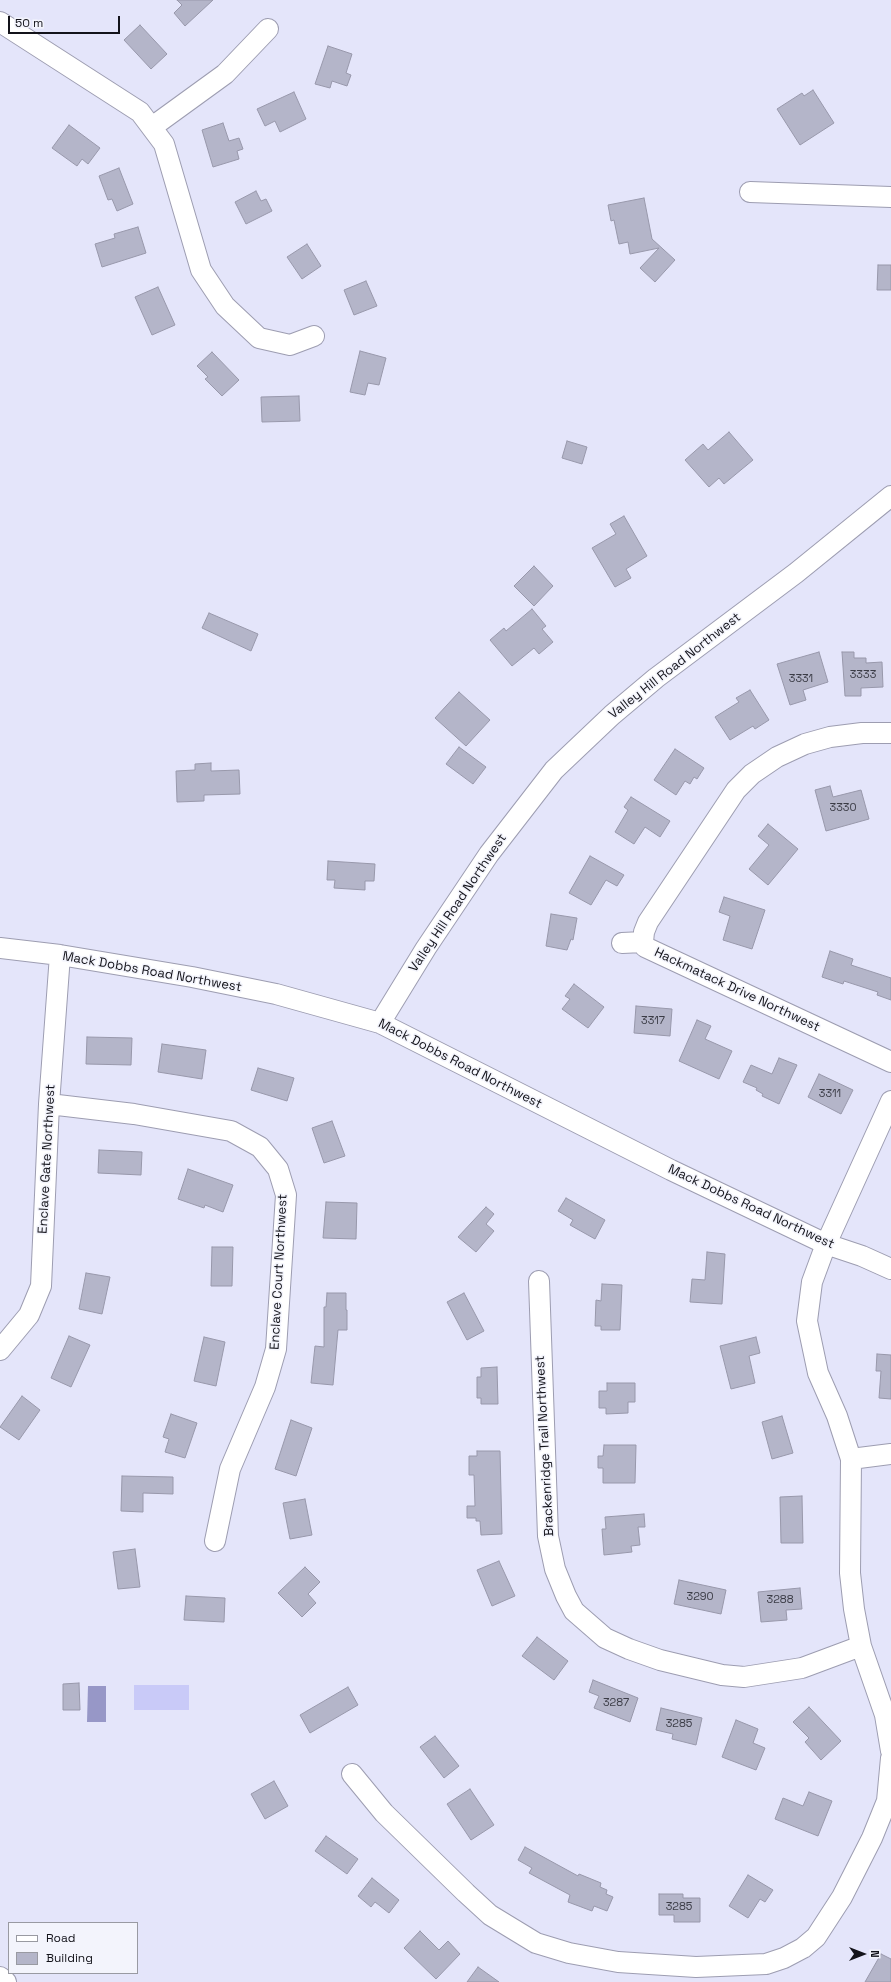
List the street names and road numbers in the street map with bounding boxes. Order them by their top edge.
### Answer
street label: Valley Hill Road Northwest [606,610,744,722]
street label: Valley Hill Road Northwest [406,831,510,975]
street label: Hackmatack Drive Northwest [652,945,822,1035]
street label: Mack Dobbs Road Northwest [61,949,243,995]
street label: Mack Dobbs Road Northwest [376,1016,544,1112]
street label: Enclave Gate Northwest [35,1084,59,1234]
street label: Mack Dobbs Road Northwest [665,1162,837,1252]
street label: Enclave Court Northwest [267,1194,291,1350]
street label: Brackenridge Trail Northwest [532,1355,558,1537]

